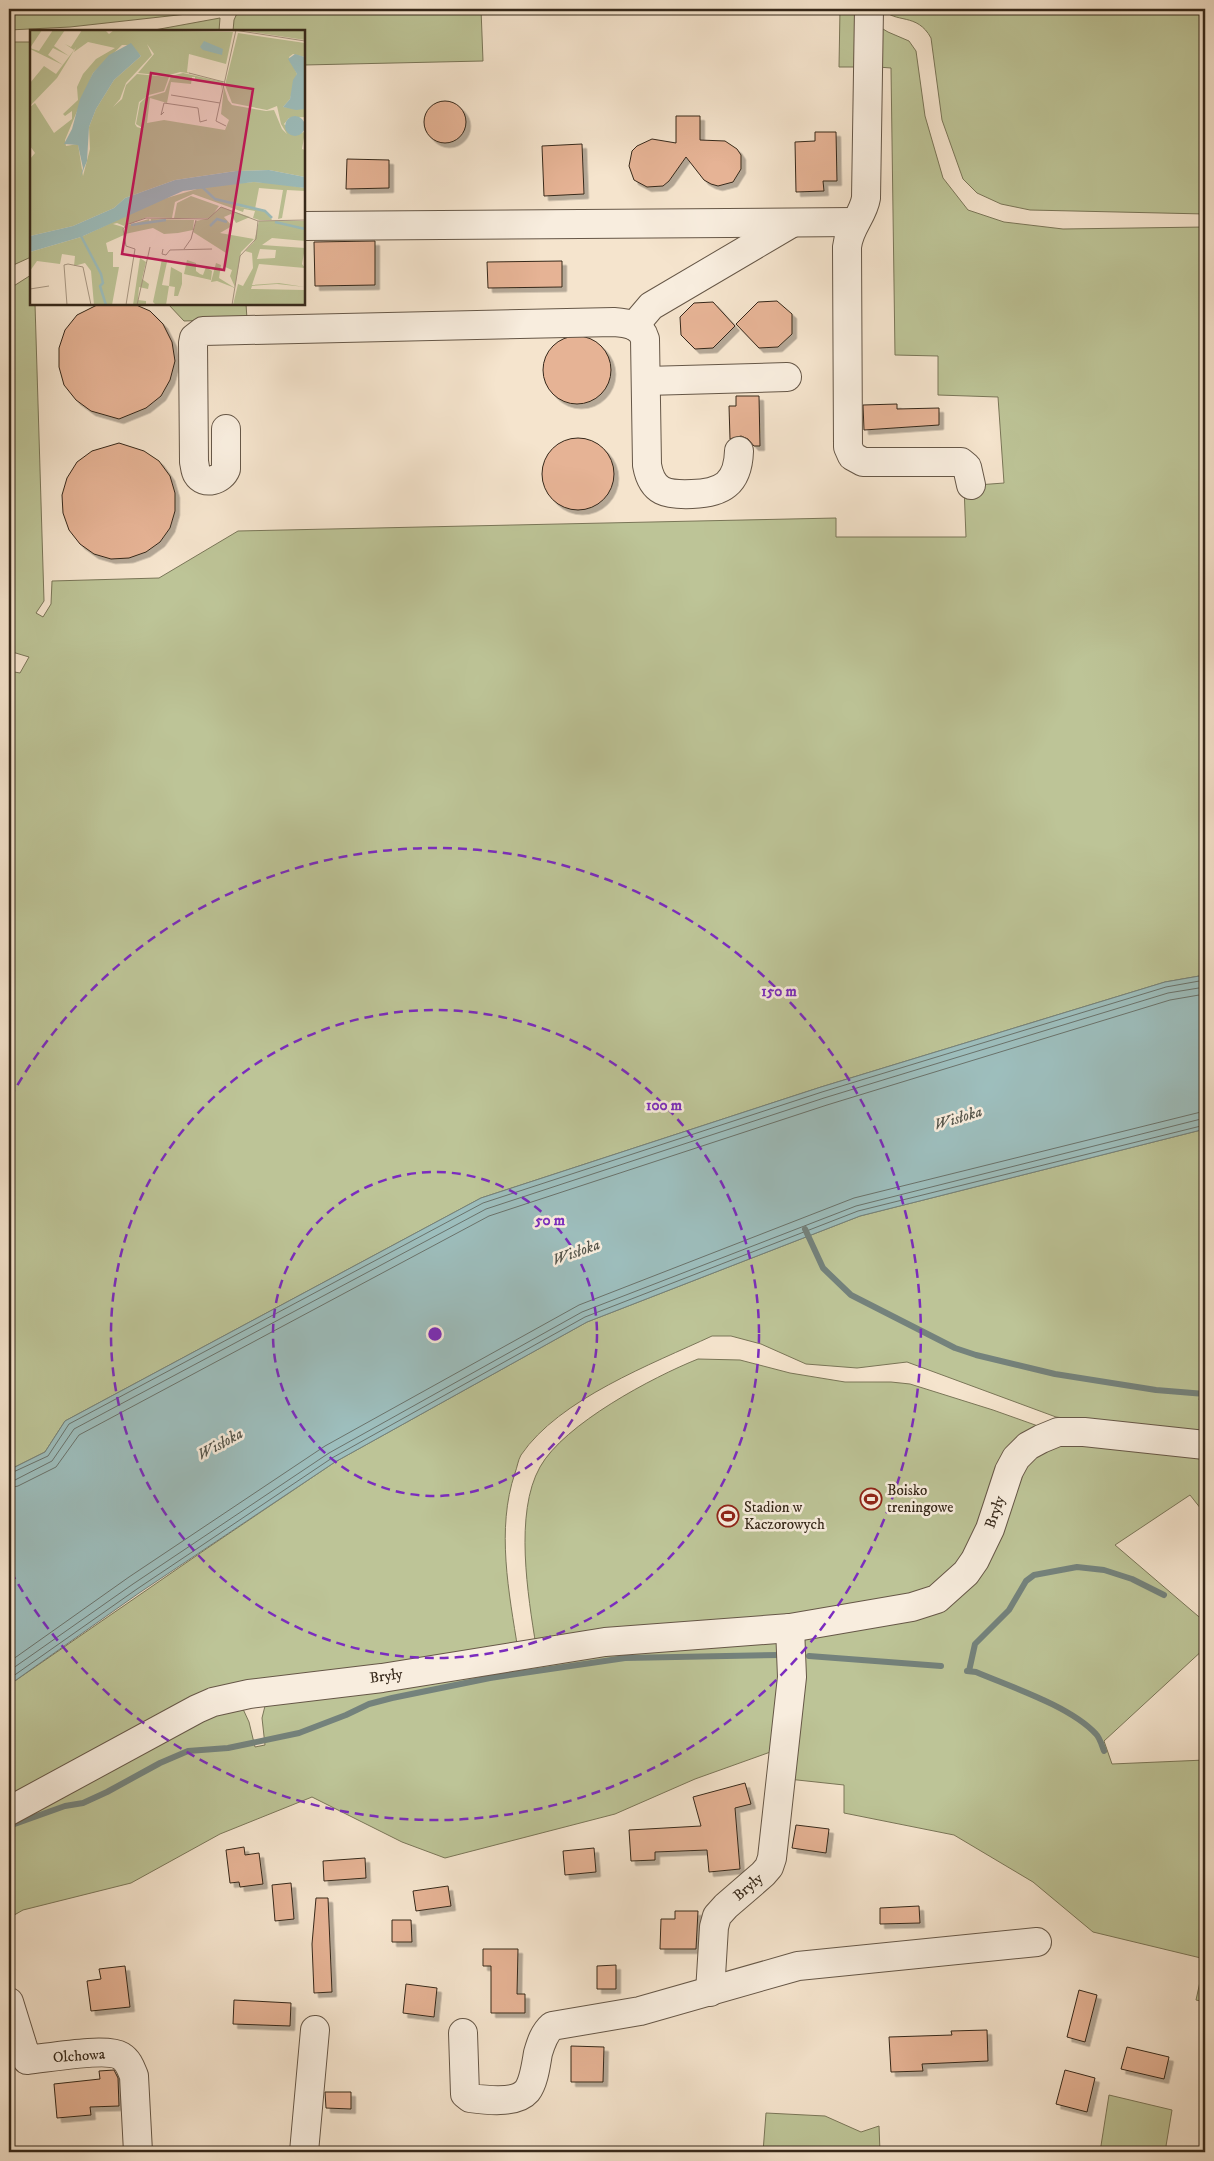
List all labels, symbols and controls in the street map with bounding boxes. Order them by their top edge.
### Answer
inset map [30,30,305,305]
text: 150 m [761,982,797,1001]
text: 100 m [646,1096,683,1115]
water label: Wisłoka [931,1101,985,1135]
text: 50 m [534,1211,566,1230]
water label: Wisłoka [549,1234,603,1270]
centre of rings [426,1325,444,1343]
water label: Wisłoka [194,1423,246,1465]
place label: Boisko treningowe [887,1481,954,1517]
sports icon: Boisko treningowe [859,1487,883,1511]
street label: Bryły [981,1492,1010,1531]
place label: Stadion w Kaczorowych [744,1498,825,1534]
sports icon: Stadion w Kaczorowych [716,1504,740,1528]
street label: Bryły [368,1664,405,1688]
street label: Bryły [729,1868,767,1905]
street label: Olchowa [52,2045,106,2067]

